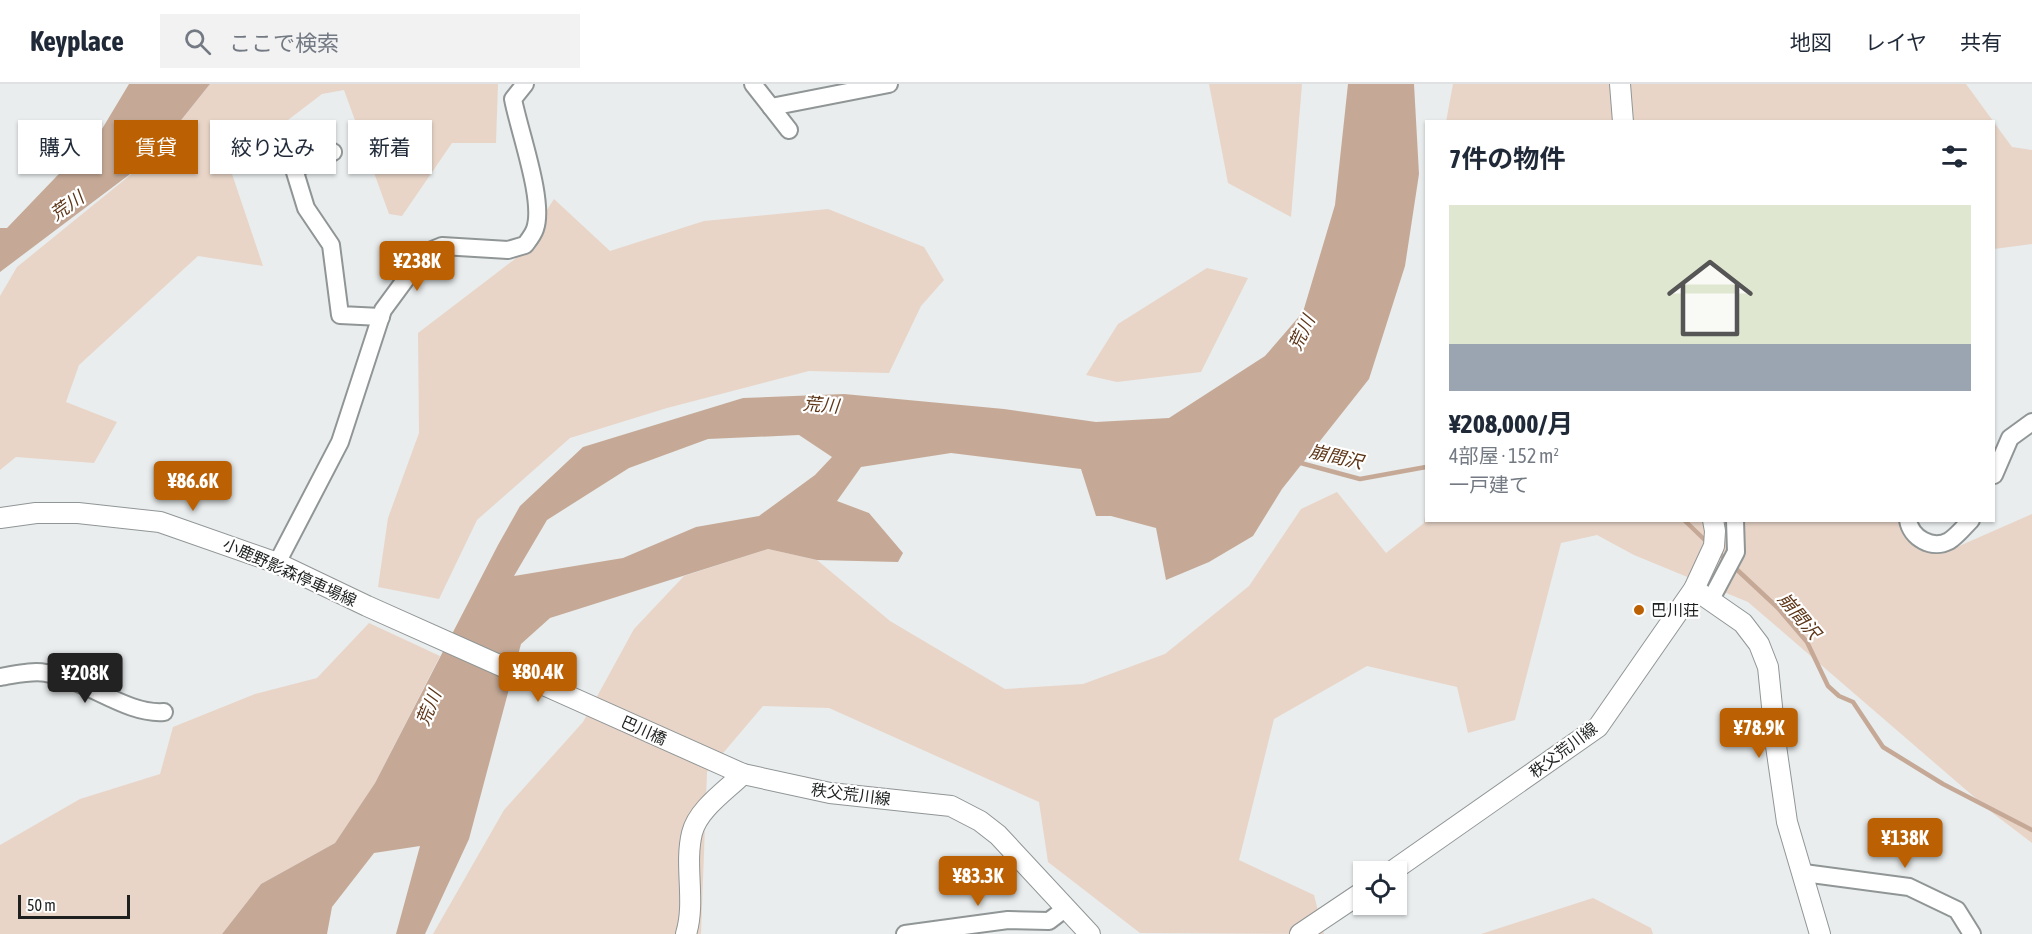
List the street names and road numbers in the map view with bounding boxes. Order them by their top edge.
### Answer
street label: 小鹿野影森停車場線 [221,534,359,610]
street label: 巴川橋 [618,712,670,748]
street label: 秩父荒川線 [1526,719,1600,781]
street label: 秩父荒川線 [810,780,892,808]

